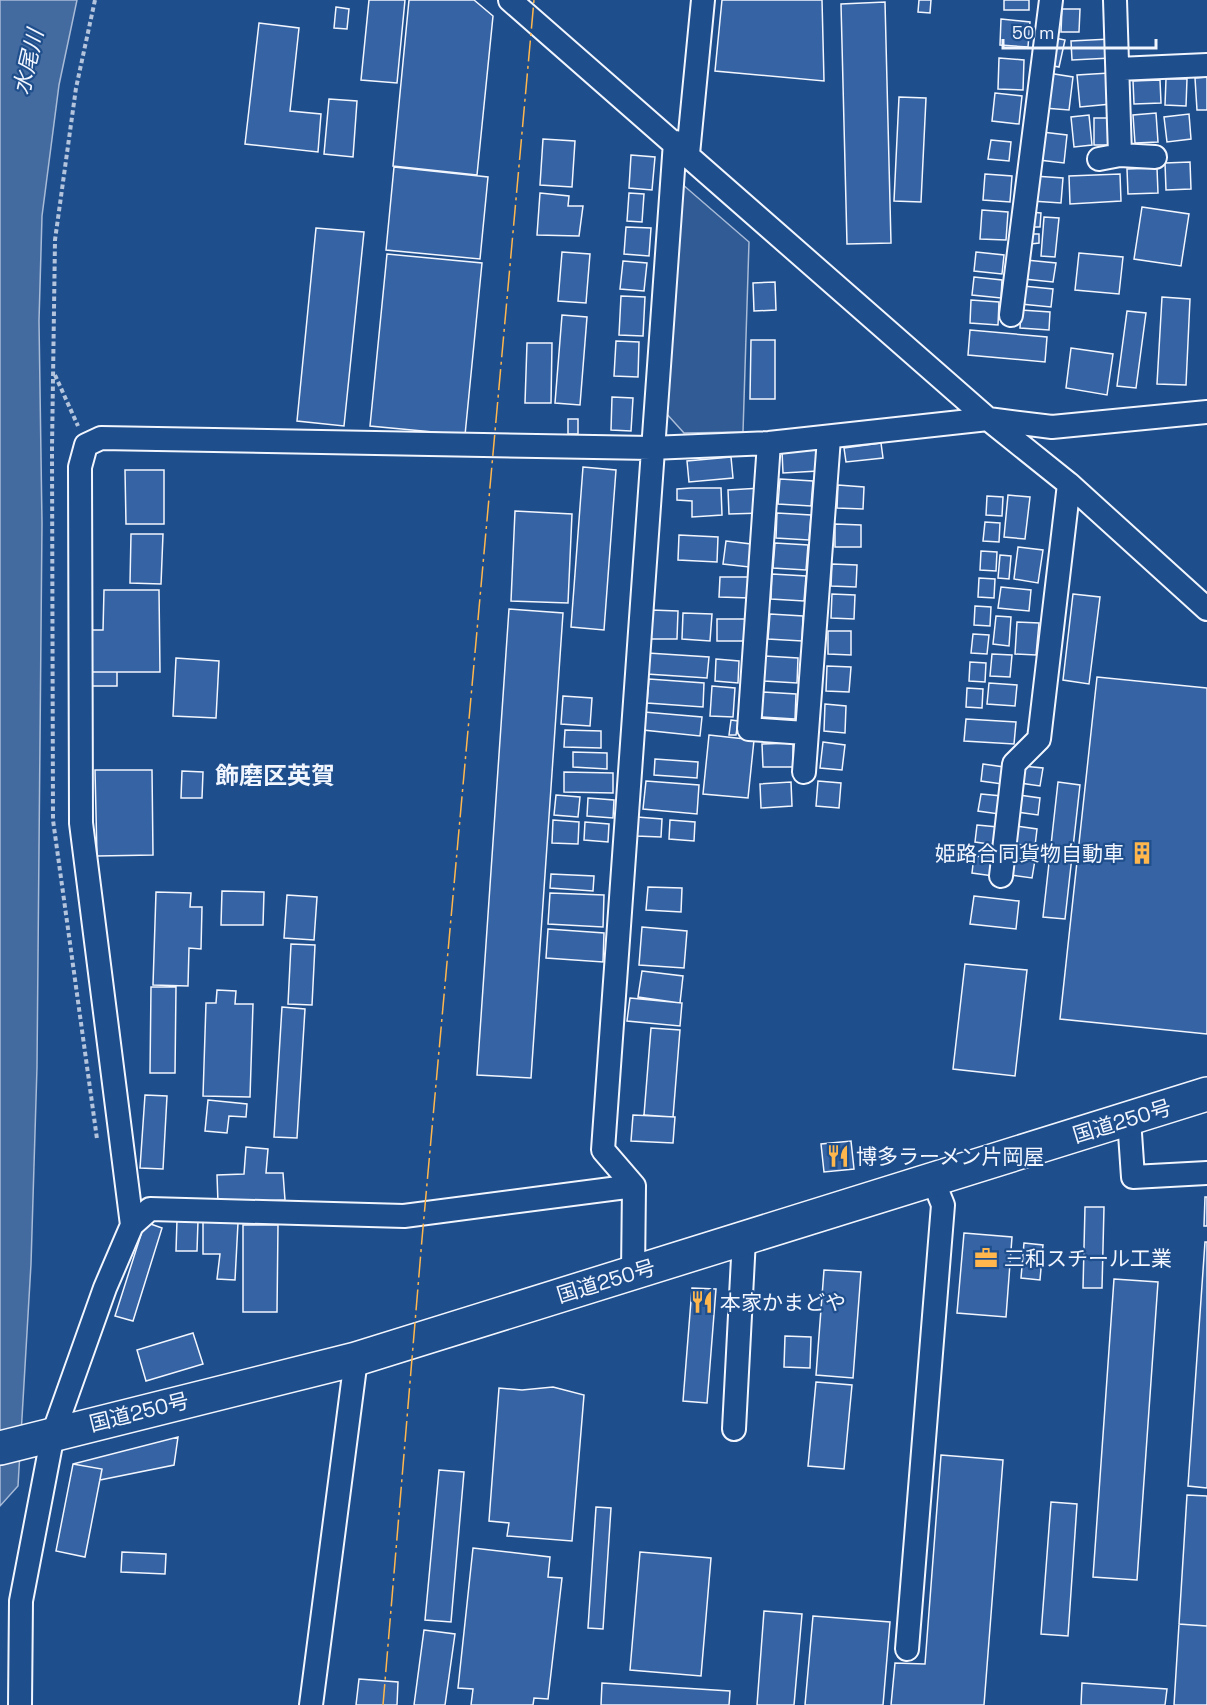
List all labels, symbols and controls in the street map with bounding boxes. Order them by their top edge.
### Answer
scale bar [1003,12,1156,50]
text: 50 m [1012,21,1054,44]
water label: 水尾川 [7,25,50,97]
district label: 飾磨区英賀 [215,760,335,791]
place label: 姫路合同貨物自動車 [935,840,1124,867]
building icon: 姫路合同貨物自動車 [1129,840,1155,866]
street label: 国道250号 [1069,1093,1175,1149]
restaurant icon: 博多ラーメン片岡屋 [825,1143,851,1169]
place label: 博多ラーメン片岡屋 [856,1143,1044,1170]
office icon: 三和スチール工業 [973,1245,999,1271]
place label: 三和スチール工業 [1004,1245,1172,1272]
street label: 国道250号 [553,1253,659,1309]
restaurant icon: 本家かまどや [689,1289,715,1315]
place label: 本家かまどや [720,1289,846,1316]
street label: 国道250号 [86,1387,192,1437]

